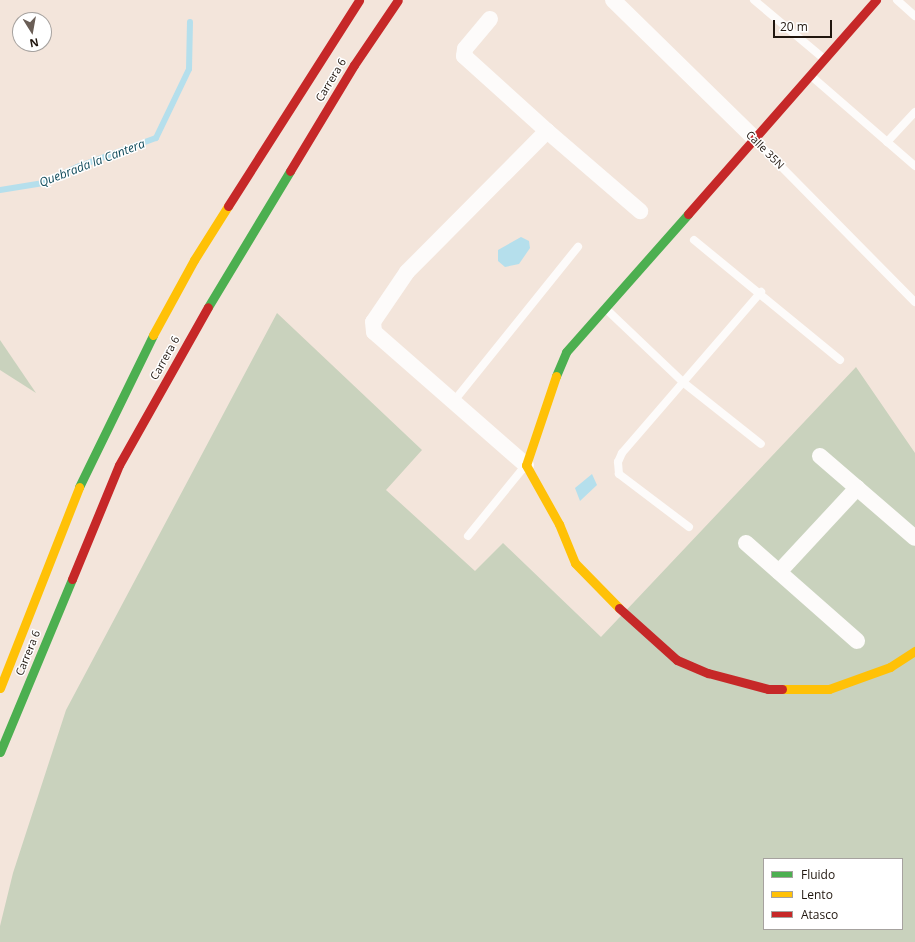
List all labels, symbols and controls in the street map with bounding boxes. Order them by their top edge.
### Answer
north arrow [12,12,52,52]
scale bar [775,12,834,38]
text: 20 m [780,18,808,35]
text: N [28,35,40,52]
street label: Carrera 6 [313,56,349,104]
street label: Calle 35N [743,128,787,172]
water label: Quebrada la Cantera [37,136,147,190]
street label: Carrera 6 [148,334,182,382]
street label: Carrera 6 [13,628,43,678]
legend [763,858,903,930]
text: Fluido [801,866,835,883]
text: Lento [801,886,833,903]
text: Atasco [801,906,838,923]

